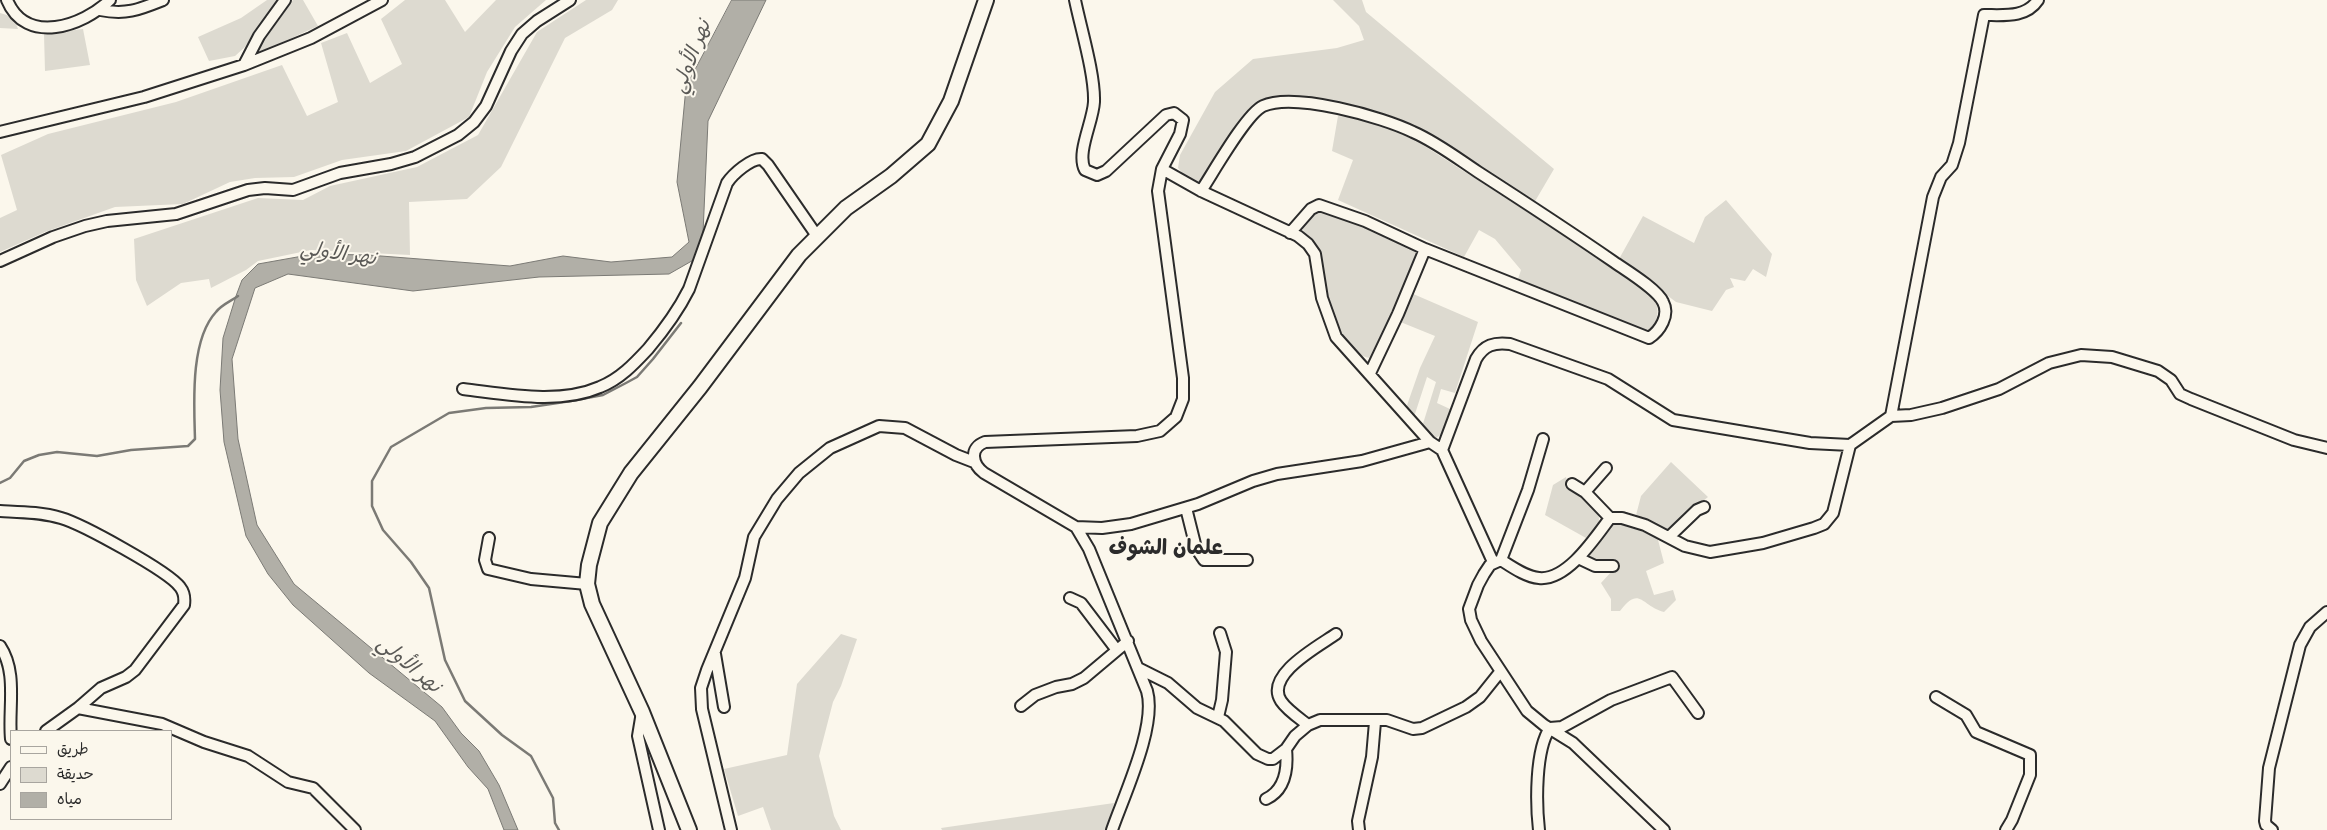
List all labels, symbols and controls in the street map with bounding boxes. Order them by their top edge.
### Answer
water label: نهر الأولي [668,17,718,97]
water label: نهر الأولي [299,238,377,272]
district label: علمان الشوف [1109,537,1223,563]
water label: نهر الأولي [371,632,445,700]
legend [10,730,172,820]
text: طريق [57,740,89,760]
text: حديقة [57,765,94,785]
text: مياه [57,790,82,810]

